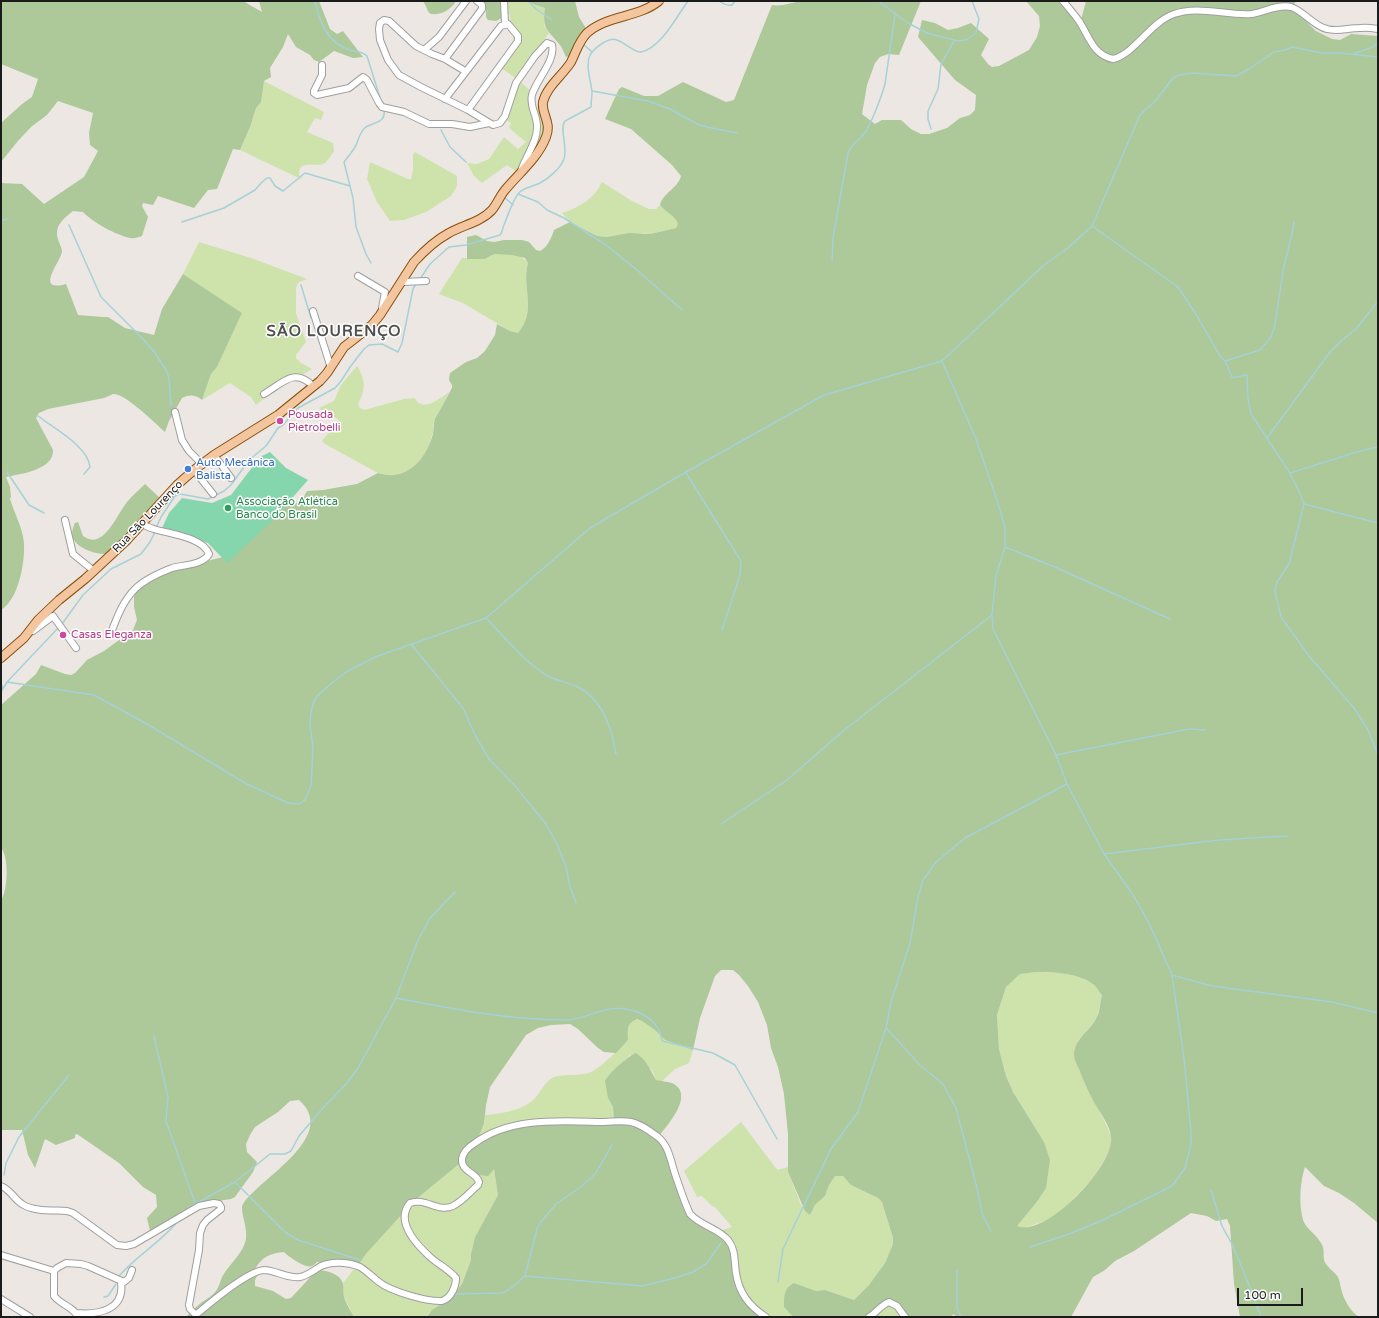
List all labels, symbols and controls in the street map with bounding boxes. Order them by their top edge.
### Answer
district label: SÃO LOURENÇO [266,323,402,341]
place label: Pousada Pietrobelli [288,408,341,434]
marker: Pousada Pietrobelli [275,416,285,426]
place label: Auto Mecânica Balista [196,456,275,482]
marker: Auto Mecânica Balista [183,464,193,474]
street label: Rua São Lourenço [110,478,186,556]
place label: Associação Atlética Banco do Brasil [236,495,338,521]
marker: Associação Atlética Banco do Brasil [223,503,233,513]
place label: Casas Eleganza [71,628,152,642]
marker: Casas Eleganza [58,630,68,640]
scale bar [1239,1280,1305,1306]
text: 100 m [1244,1288,1281,1302]

